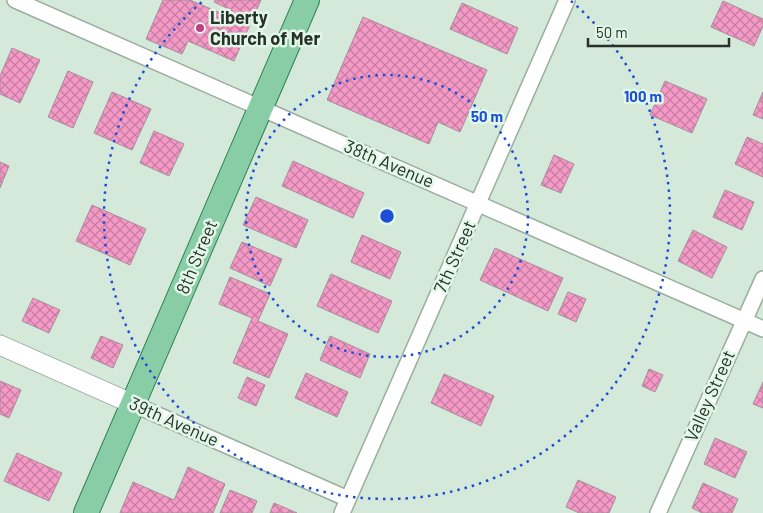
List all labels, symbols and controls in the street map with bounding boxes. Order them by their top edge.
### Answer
place label: Liberty Church of Mer [210,6,320,49]
scale bar [588,15,729,47]
marker: Liberty Church of Mer [194,22,206,34]
text: 50 m [596,23,628,41]
text: 100 m [624,87,662,105]
text: 50 m [471,107,503,125]
street label: 38th Avenue [341,134,438,192]
centre of rings [378,207,396,225]
street label: 8th Street [171,216,222,297]
street label: 7th Street [428,217,480,296]
street label: Valley Street [679,347,739,445]
street label: 39th Avenue [126,392,223,451]

